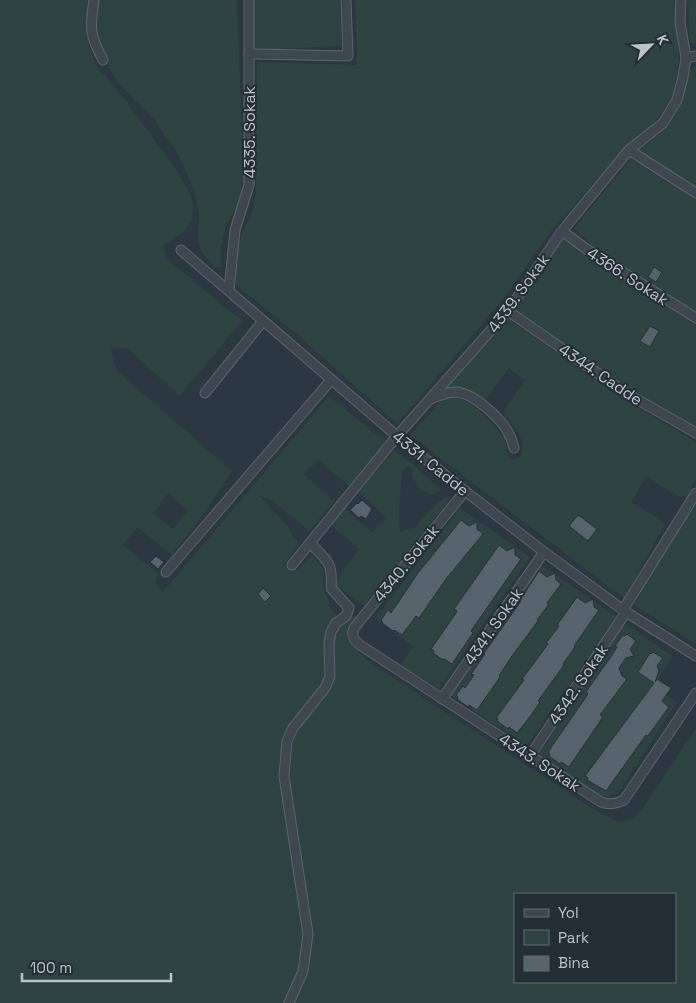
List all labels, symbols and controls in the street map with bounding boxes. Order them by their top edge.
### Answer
north arrow [626,20,676,70]
text: K [653,32,673,47]
street label: 4335. Sokak [239,85,260,178]
street label: 4366. Sokak [583,242,673,311]
street label: 4339. Sokak [483,249,554,337]
street label: 4344. Cadde [555,339,647,410]
street label: 4331. Cadde [388,426,473,501]
street label: 4340. Sokak [369,520,444,606]
street label: 4341. Sokak [459,583,528,669]
street label: 4342. Sokak [544,640,613,729]
street label: 4343. Sokak [495,728,585,797]
legend [514,893,676,983]
text: Yol [558,903,579,922]
text: Park [558,928,589,947]
scale bar [22,950,171,982]
text: Bina [558,953,590,972]
text: 100 m [30,958,72,977]

